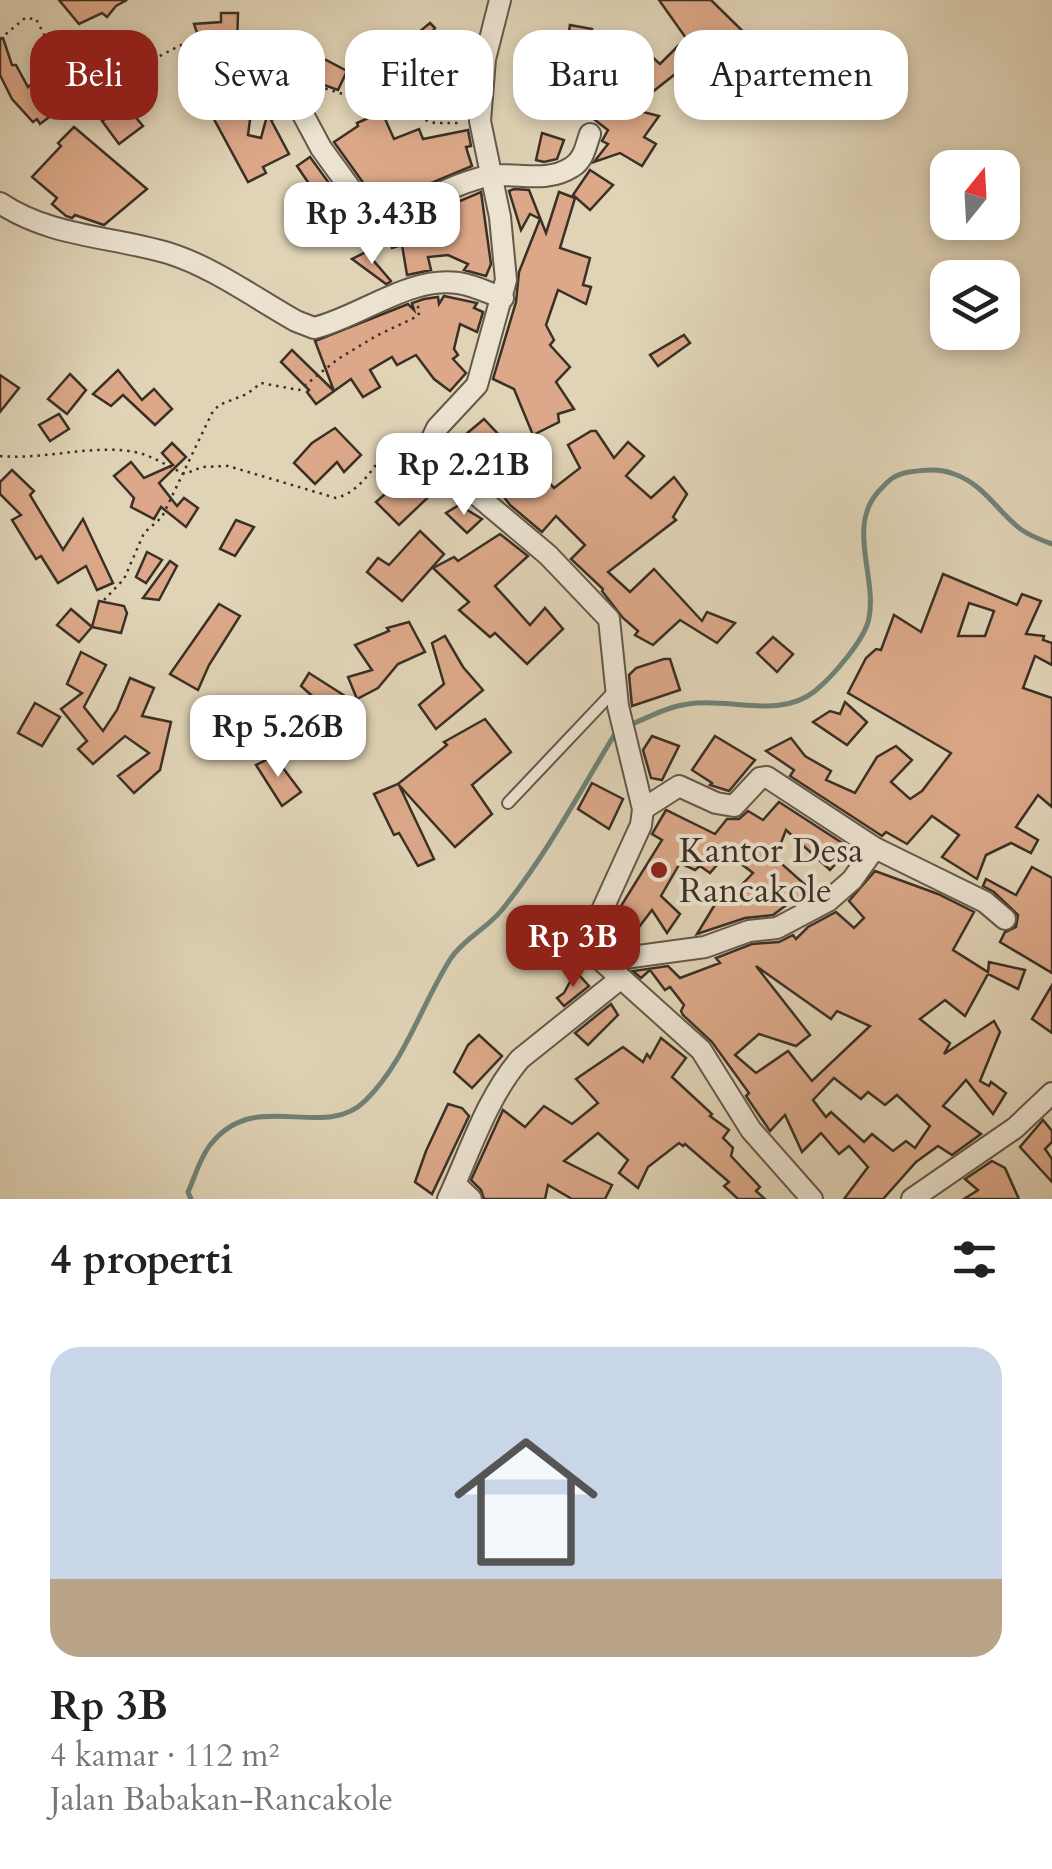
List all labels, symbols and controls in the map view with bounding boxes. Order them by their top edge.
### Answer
chip: Beli [30,30,158,120]
chip: Sewa [178,30,325,120]
chip: Filter [345,30,493,120]
chip: Baru [513,30,654,120]
chip: Apartemen [674,30,908,120]
north arrow [930,150,1020,240]
map controls [930,150,1020,350]
pin: Rp 3.43B [269,182,475,267]
text: Rp 3.43B [306,192,438,236]
button: layers [930,260,1020,350]
pin: Rp 2.21B [361,433,567,518]
text: Rp 2.21B [398,443,530,487]
pin: Rp 5.26B [175,695,381,780]
text: Rp 5.26B [212,705,344,749]
place label: Kantor Desa Rancakole [679,827,863,915]
marker: Kantor Desa Rancakole [648,859,670,881]
pin: Rp 3B [503,905,643,990]
text: Rp 3B [528,915,618,959]
text: 4 properti [50,1231,233,1288]
icon: filters [947,1232,1002,1287]
icon: home [436,1412,616,1592]
text: Rp 3B [50,1677,168,1734]
text: 4 kamar · 112 m² [50,1734,279,1778]
text: Jalan Babakan-Rancakole [50,1778,393,1822]

